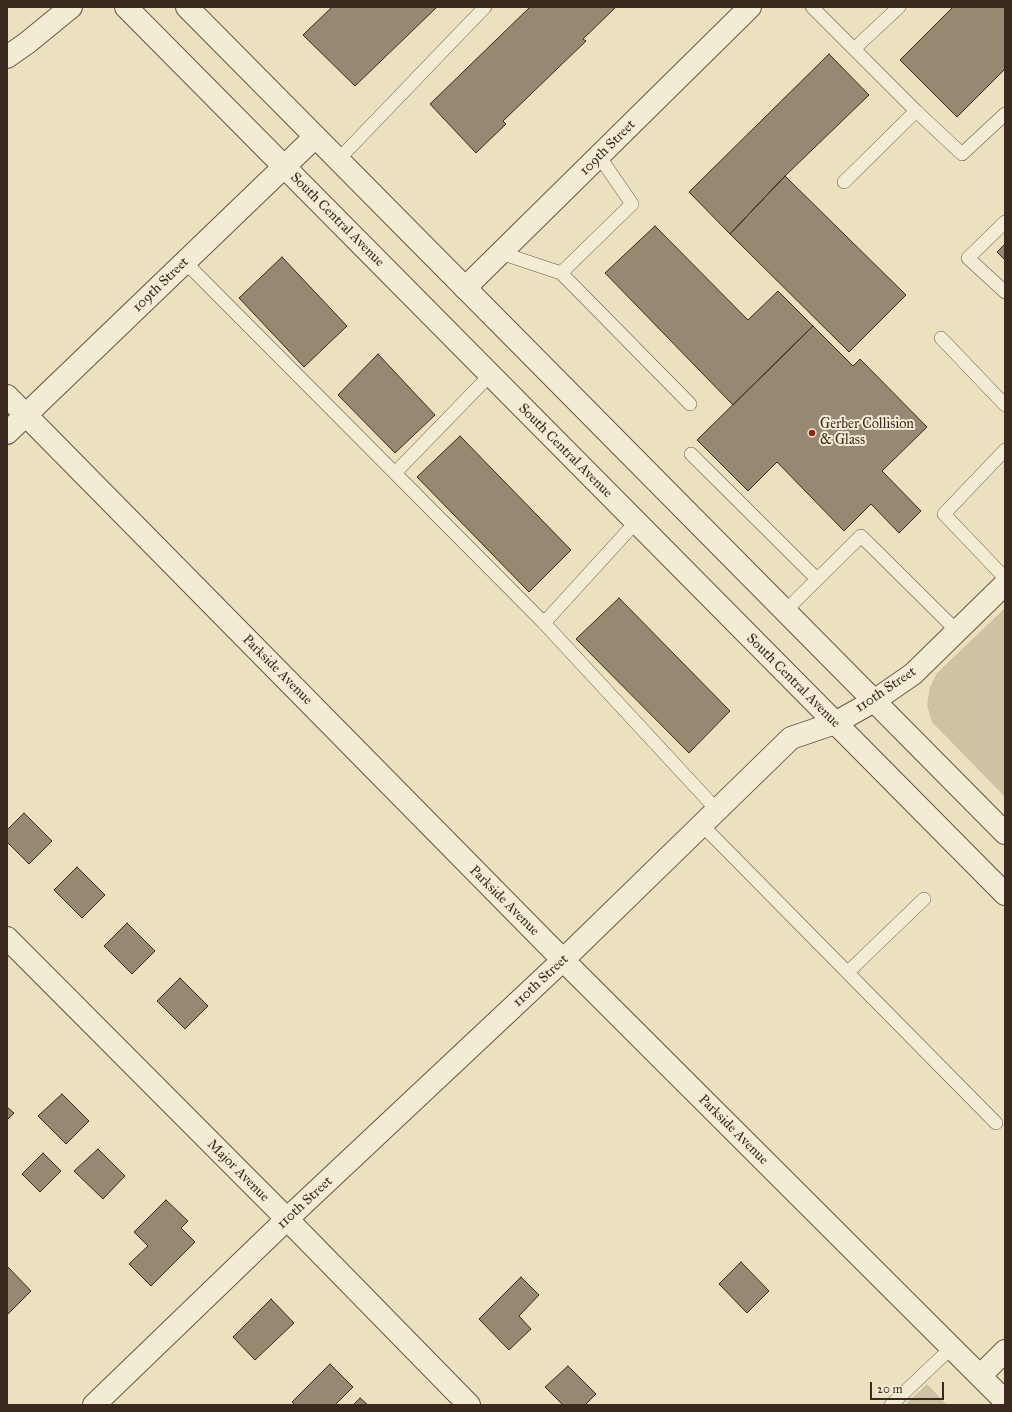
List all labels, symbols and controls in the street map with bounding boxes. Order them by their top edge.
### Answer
street label: 109th Street [577,117,639,179]
street label: South Central Avenue [286,169,388,271]
street label: 109th Street [129,254,193,316]
street label: South Central Avenue [514,400,616,502]
place label: Gerber Collision & Glass [820,417,914,450]
marker: Gerber Collision & Glass [807,428,817,438]
street label: South Central Avenue [742,630,844,732]
street label: Parkside Avenue [238,631,316,709]
street label: 110th Street [852,664,920,716]
street label: Parkside Avenue [465,862,543,940]
street label: 110th Street [510,951,572,1011]
street label: Parkside Avenue [694,1091,772,1169]
street label: Major Avenue [203,1136,273,1206]
street label: 110th Street [274,1173,336,1233]
scale bar [872,1374,946,1400]
text: 20 m [877,1382,903,1396]

